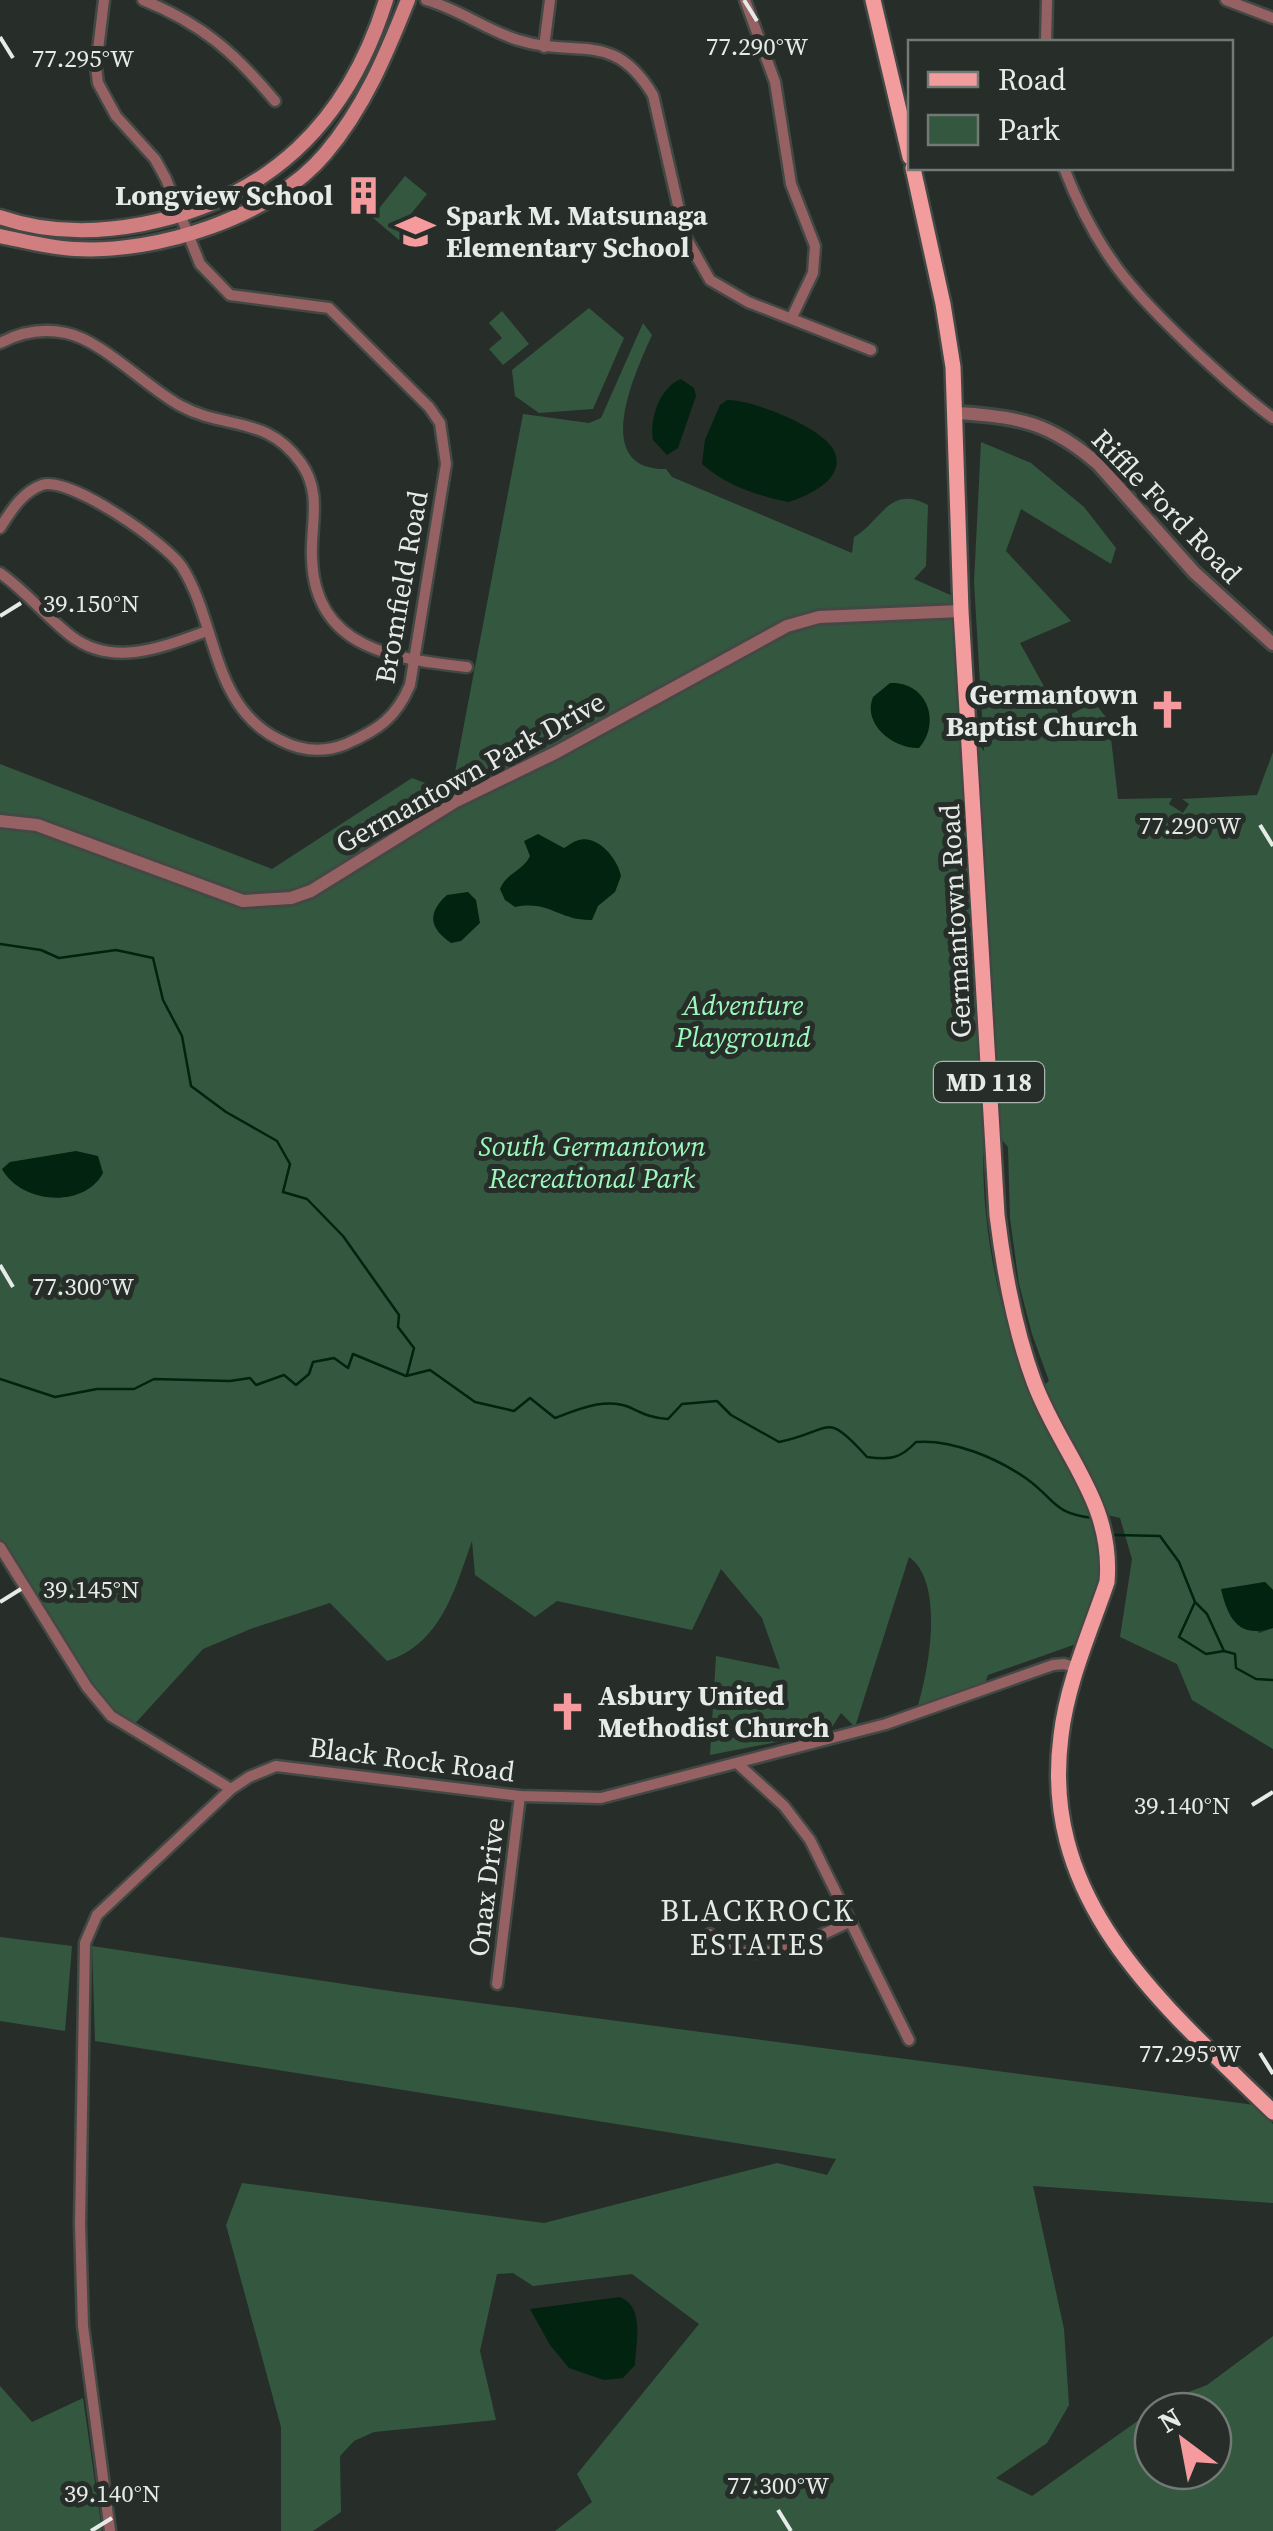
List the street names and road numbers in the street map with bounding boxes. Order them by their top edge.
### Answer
street label: Riffle Ford Road [1084,421,1251,592]
street label: Bromfield Road [365,488,437,686]
street label: Germantown Park Drive [329,682,611,862]
street label: Germantown Road [930,803,980,1039]
road number: MD 118 [934,1062,1044,1102]
street label: Black Rock Road [307,1728,517,1790]
street label: Onax Drive [459,1815,513,1959]

